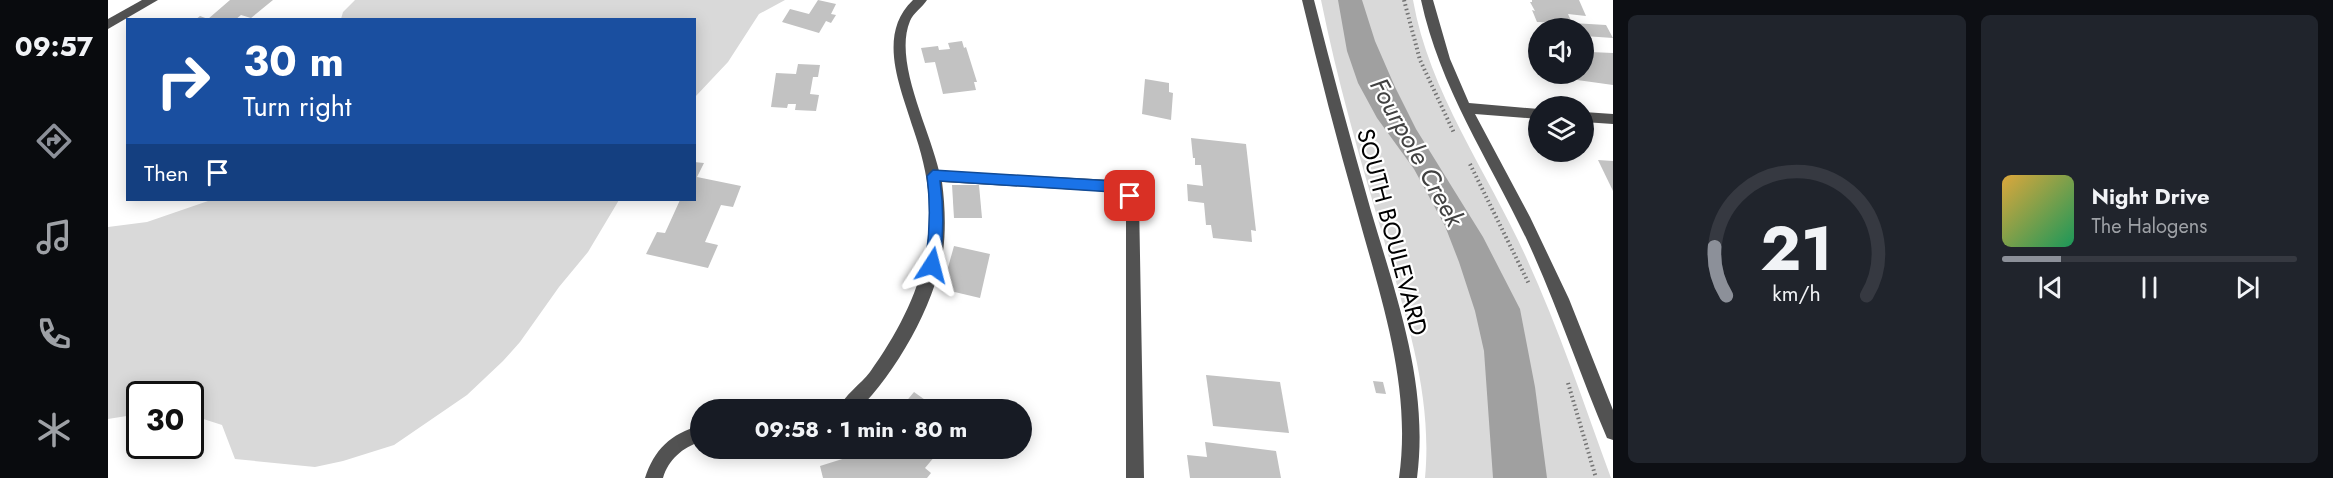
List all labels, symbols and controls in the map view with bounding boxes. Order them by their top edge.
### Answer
map controls [1528,18,1594,162]
button: sound [1528,18,1594,84]
text: 09:57 [15,27,93,66]
text: 30 m [243,31,344,92]
icon: right [144,42,222,120]
water label: Fourpole Creek [1360,71,1475,235]
text: Turn right [243,87,351,126]
button: layers [1528,96,1594,162]
icon: directions [33,120,75,162]
street label: SOUTH BOULEVARD [1348,124,1437,339]
icon: arrive [201,156,234,189]
text: Then [144,157,189,189]
pin [1104,170,1155,221]
icon: arrive [1113,179,1146,212]
text: Night Drive [2092,180,2210,212]
text: 21 [1760,203,1833,293]
text: The Halogens [2092,212,2207,241]
icon: music [33,216,75,258]
position arrow [900,233,964,297]
icon: previous [2034,271,2067,304]
icon: pause [2133,271,2166,304]
icon: next [2231,271,2264,304]
text: km/h [1773,278,1821,309]
icon: phone [33,313,75,355]
speed limit sign: 30 [126,381,204,459]
icon: climate [33,409,75,451]
text: 09:58 · 1 min · 80 m [755,413,967,445]

